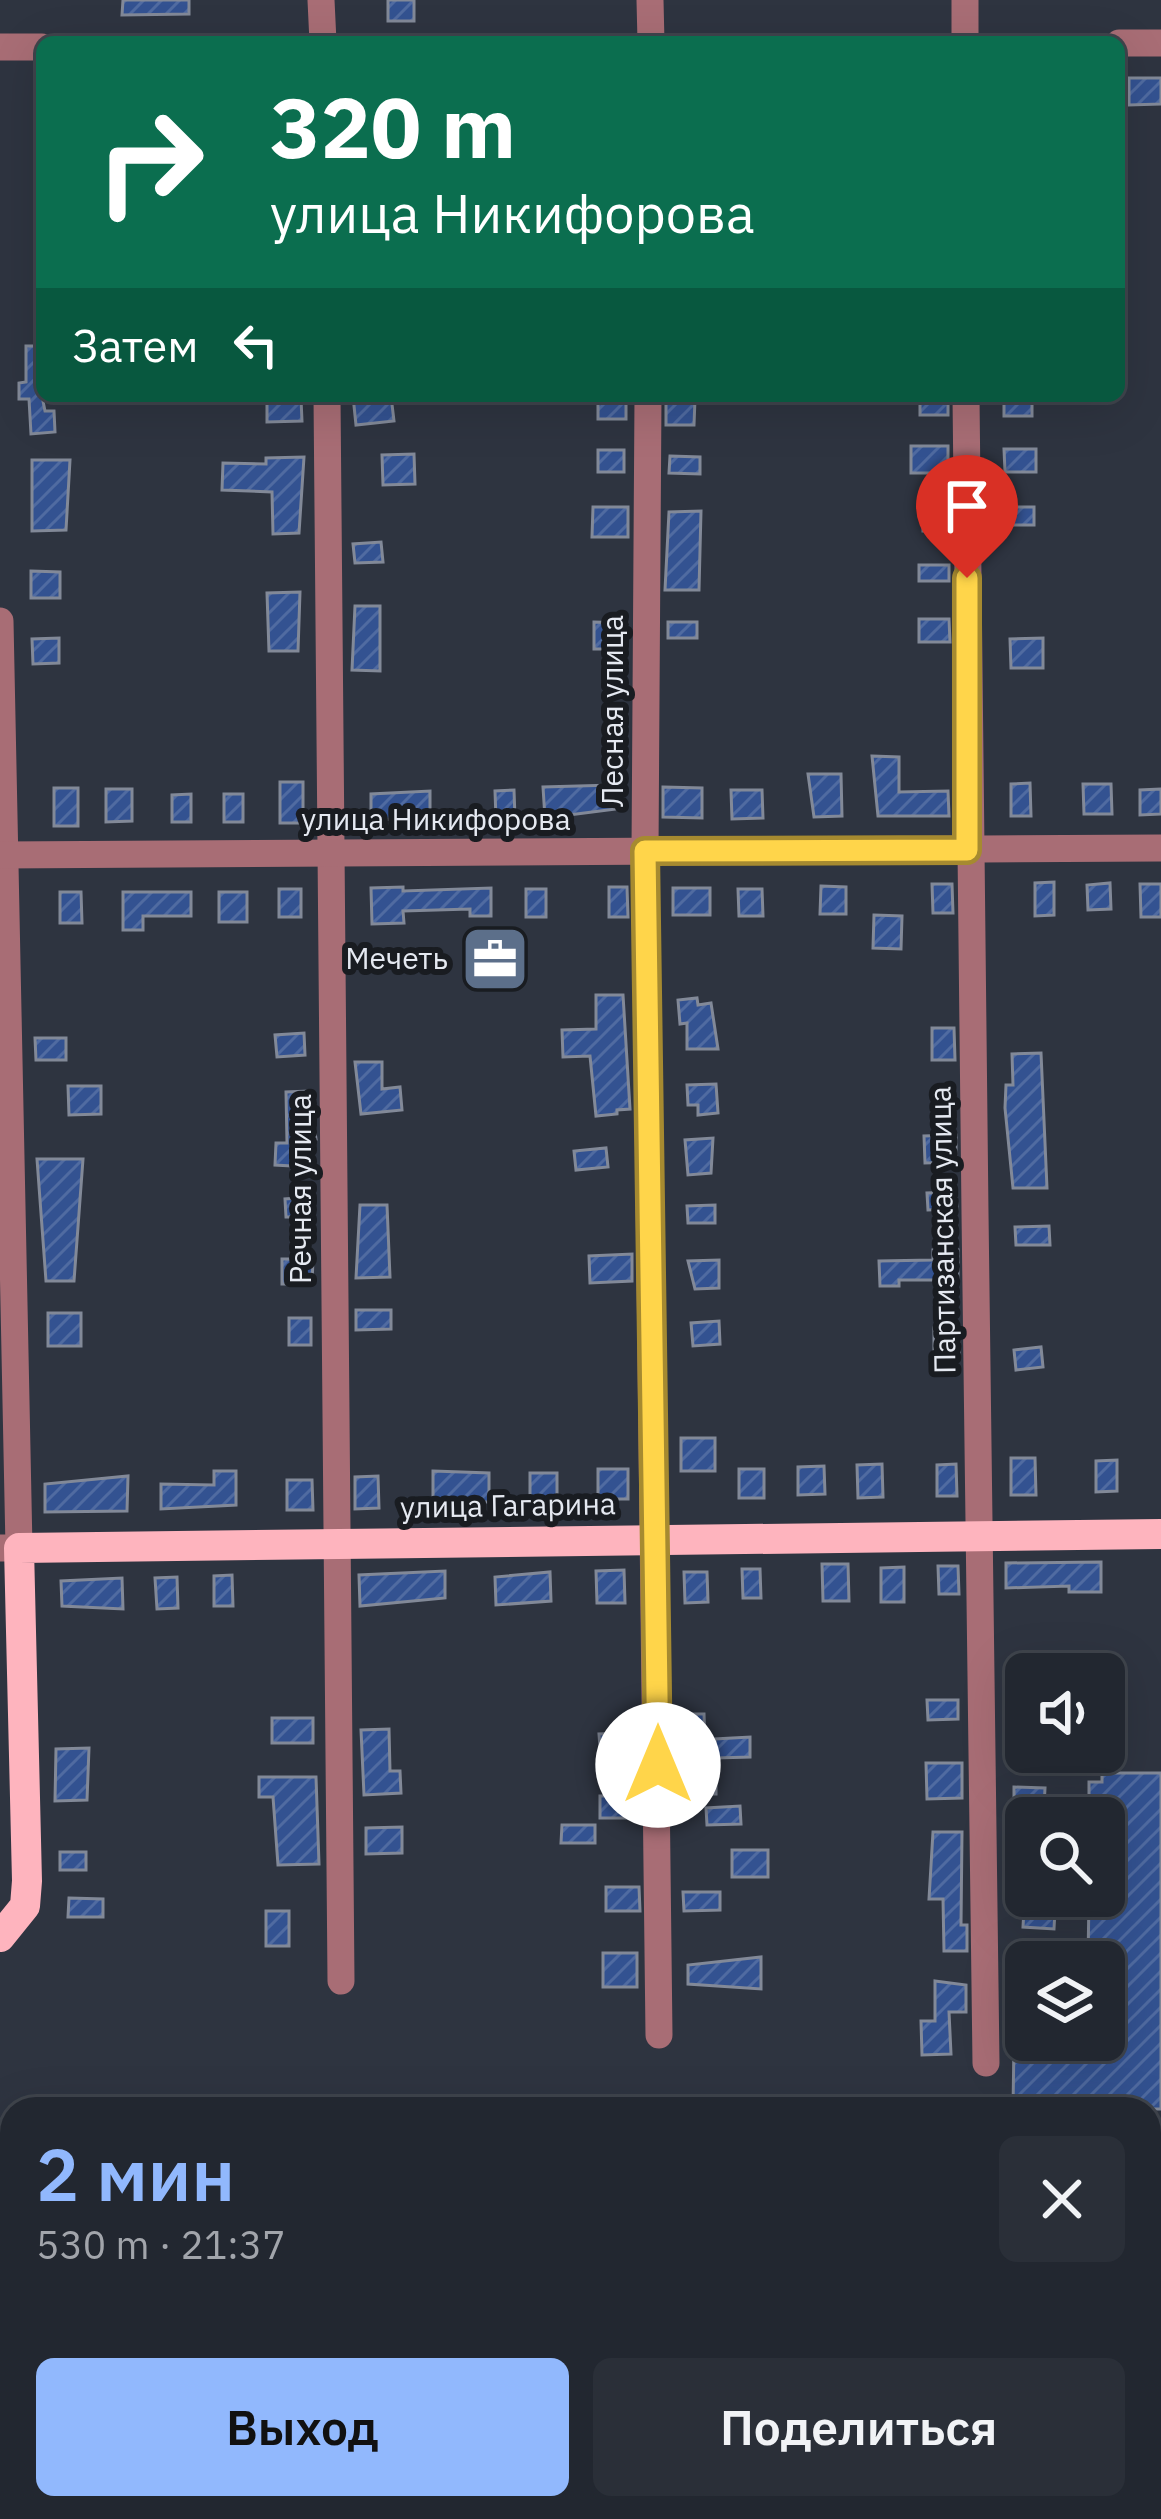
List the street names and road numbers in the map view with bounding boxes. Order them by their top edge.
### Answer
street label: Лесная улица [592,615,631,807]
street label: улица Никифорова [301,799,571,838]
street label: Партизанская улица [919,1086,964,1374]
street label: Речная улица [280,1094,319,1284]
street label: улица Гагарина [400,1483,616,1526]

